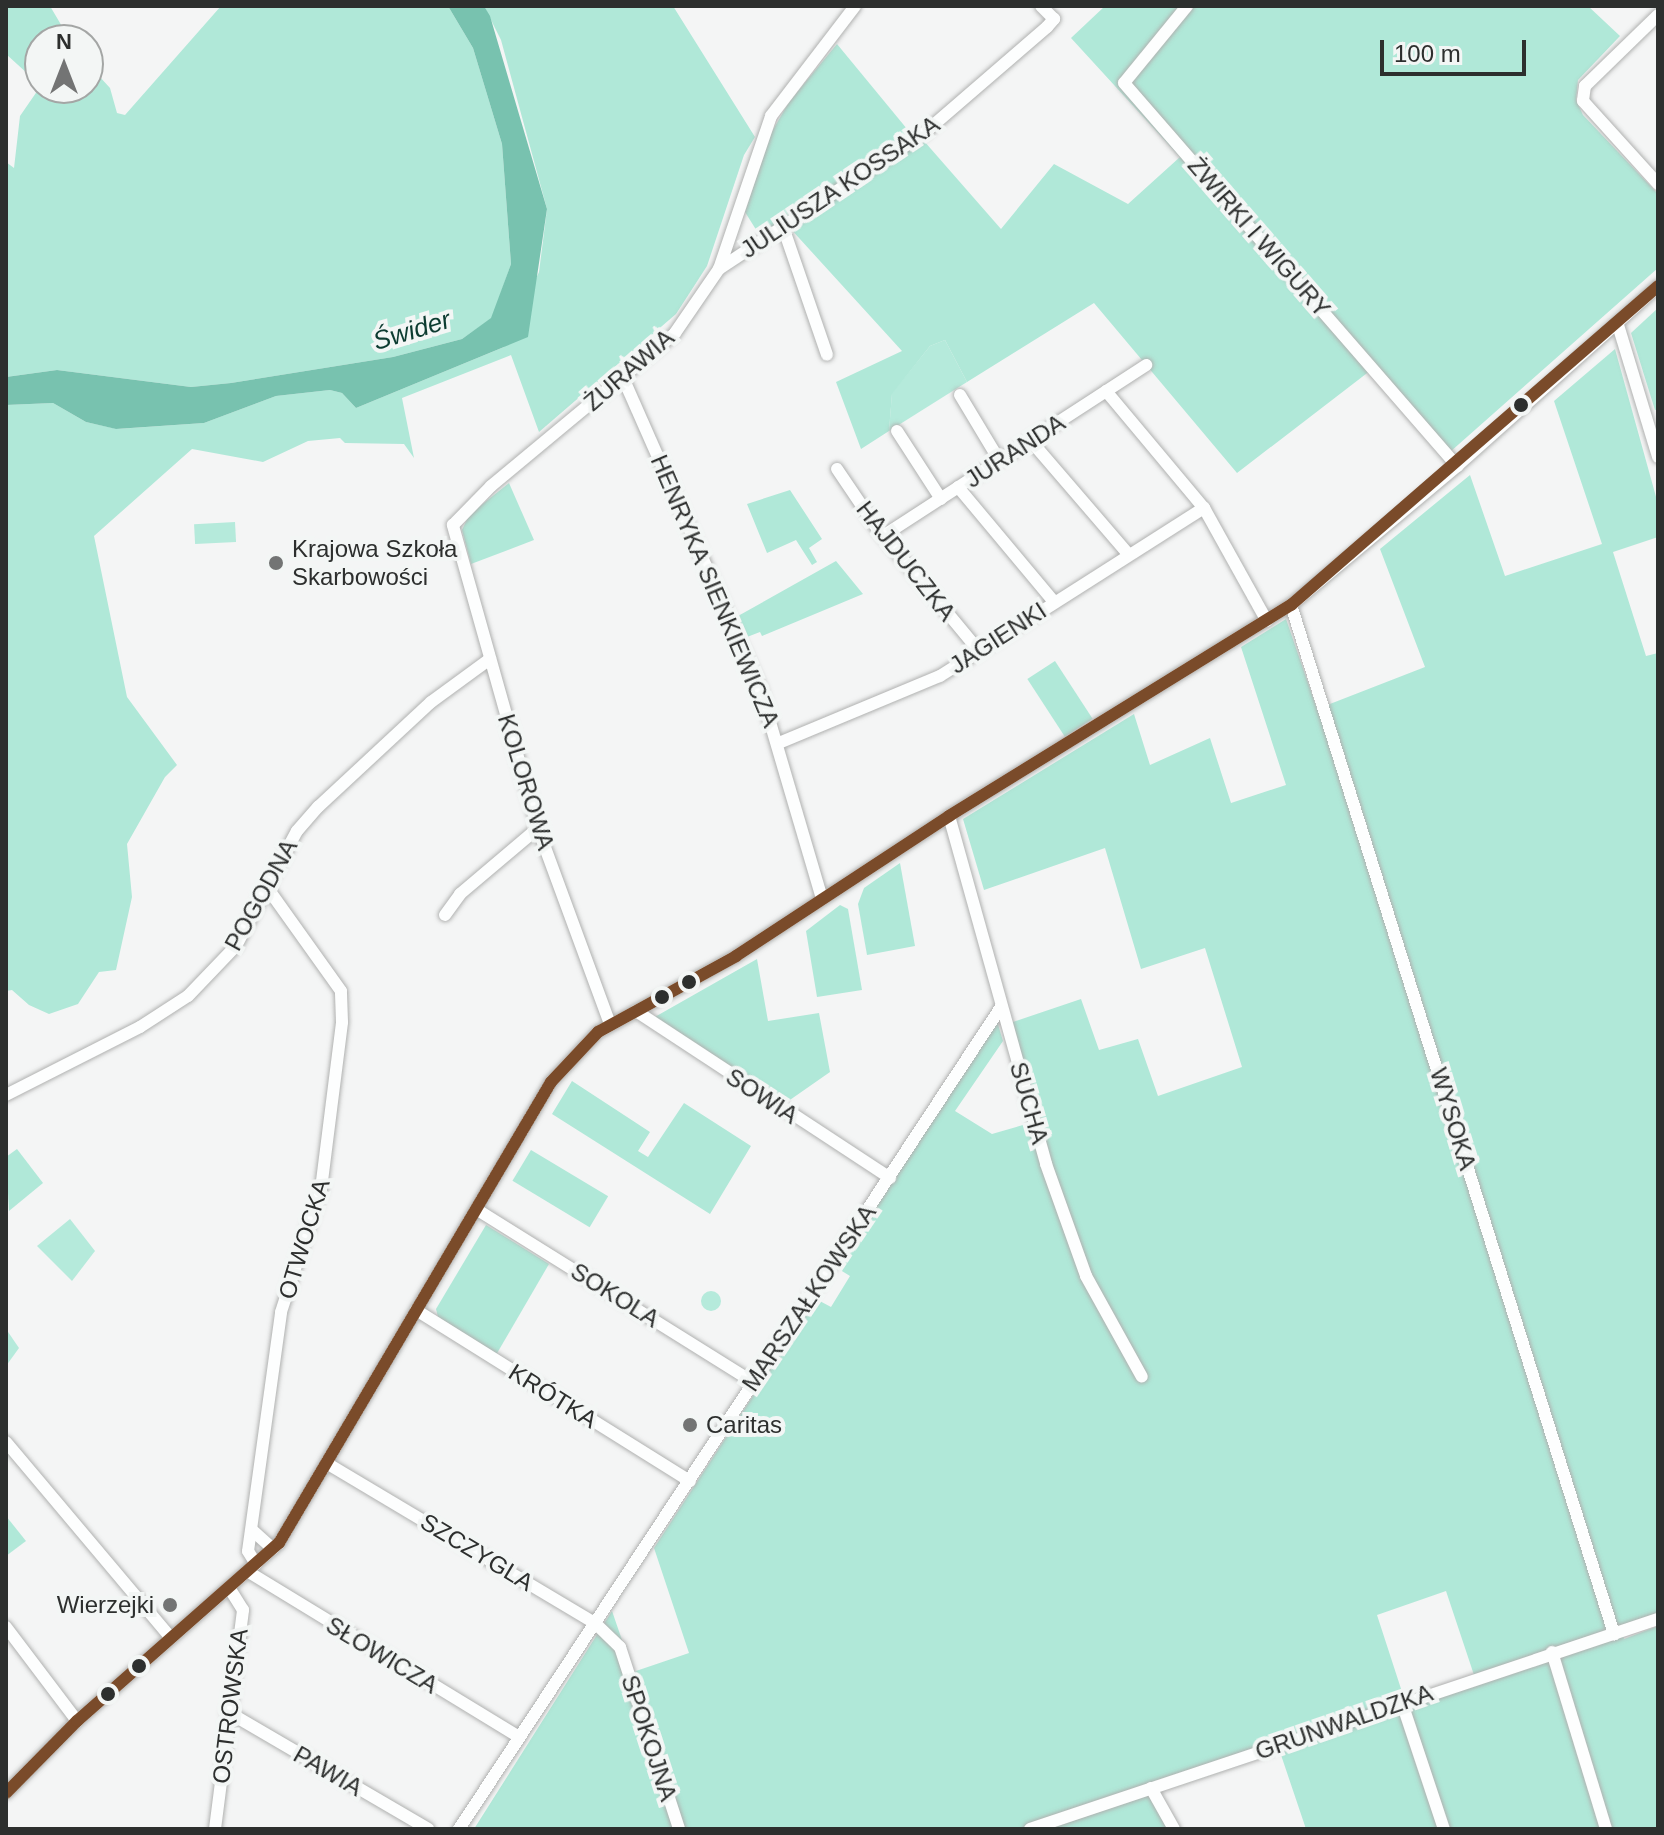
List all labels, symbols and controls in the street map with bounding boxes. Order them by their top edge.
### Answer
north arrow [24,24,104,104]
scale bar [1384,24,1530,74]
text: N [56,29,72,54]
text: 100 m [1394,40,1461,67]
street label: JULIUSZA KOSSAKA [735,109,945,265]
street label: ŻWIRKI I WIGURY [1182,151,1336,323]
water label: Świder [369,304,455,358]
street label: ŻURAWIA [578,323,680,417]
unlabelled marker [1513,397,1529,413]
street label: JURANDA [960,408,1070,494]
street label: HENRYKA SIENKIEWICZA [644,450,786,732]
street label: HAJDUCZKA [850,495,962,627]
place label: Krajowa Szkoła Skarbowości [292,535,457,591]
marker: Krajowa Szkoła Skarbowości [267,554,285,572]
street label: JAGIENKI [944,596,1052,680]
street label: KOLOROWA [492,711,560,853]
street label: POGODNA [219,834,303,956]
unlabelled marker [681,974,697,990]
unlabelled marker [654,989,670,1005]
street label: SUCHA [1004,1059,1054,1147]
street label: SOWIA [721,1062,803,1130]
street label: WYSOKA [1424,1064,1482,1174]
street label: OTWOCKA [272,1176,336,1302]
street label: MARSZAŁKOWSKA [736,1199,882,1397]
street label: SOKOLA [566,1257,664,1333]
street label: KRÓTKA [504,1358,602,1434]
place label: Caritas [706,1411,782,1439]
marker: Caritas [681,1416,699,1434]
street label: SZCZYGLA [415,1507,539,1597]
place label: Wierzejki [57,1591,154,1619]
marker: Wierzejki [161,1596,179,1614]
street label: SŁOWICZA [321,1610,443,1700]
street label: OSTROWSKA [206,1627,254,1785]
unlabelled marker [131,1658,147,1674]
street label: SPOKOJNA [615,1671,683,1805]
street label: GRUNWALDZKA [1251,1678,1437,1766]
unlabelled marker [100,1686,116,1702]
street label: PAWIA [288,1740,368,1802]

